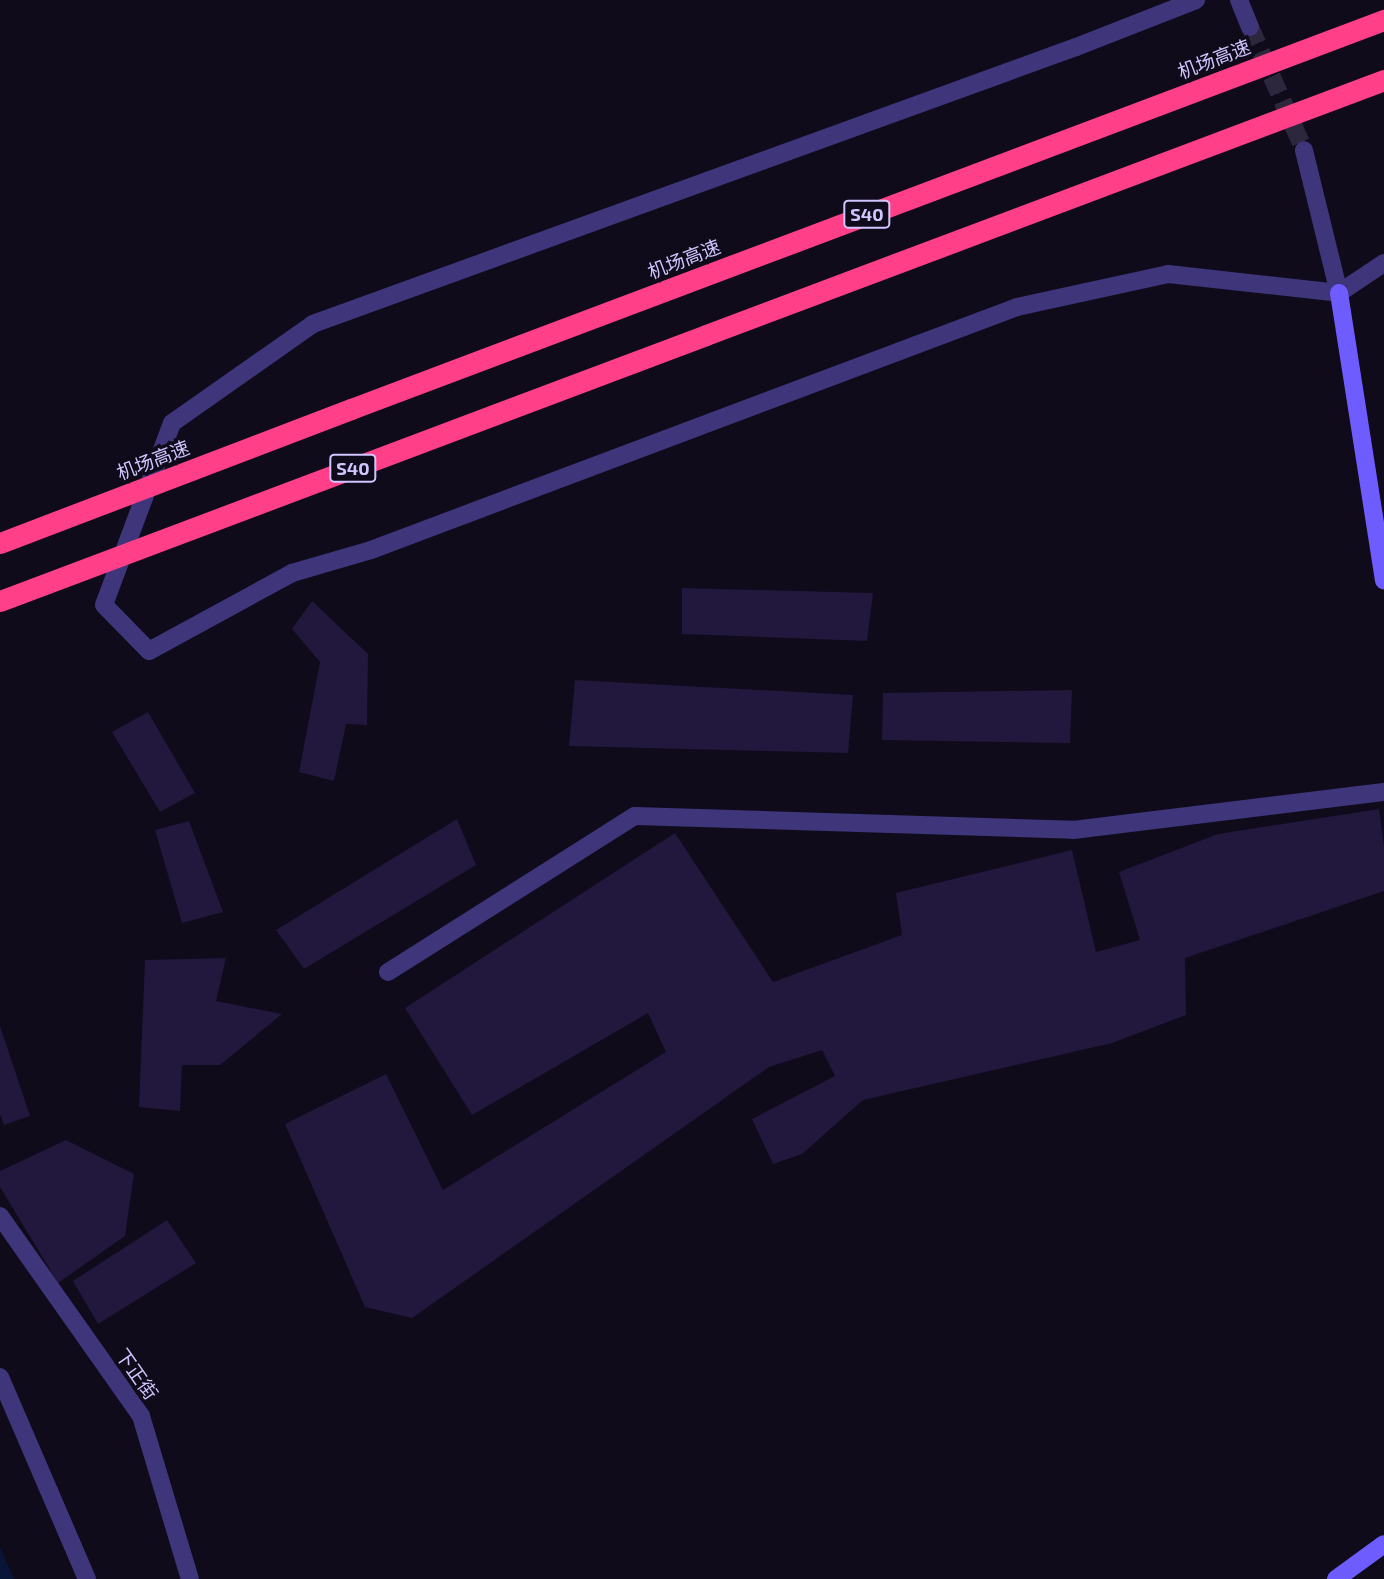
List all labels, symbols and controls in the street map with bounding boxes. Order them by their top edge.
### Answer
street label: 机场高速 [1174,35,1254,83]
road number: S40 [842,200,892,229]
street label: 机场高速 [644,235,724,283]
street label: 机场高速 [113,436,193,484]
road number: S40 [328,454,378,482]
street label: 下正街 [111,1344,163,1404]

